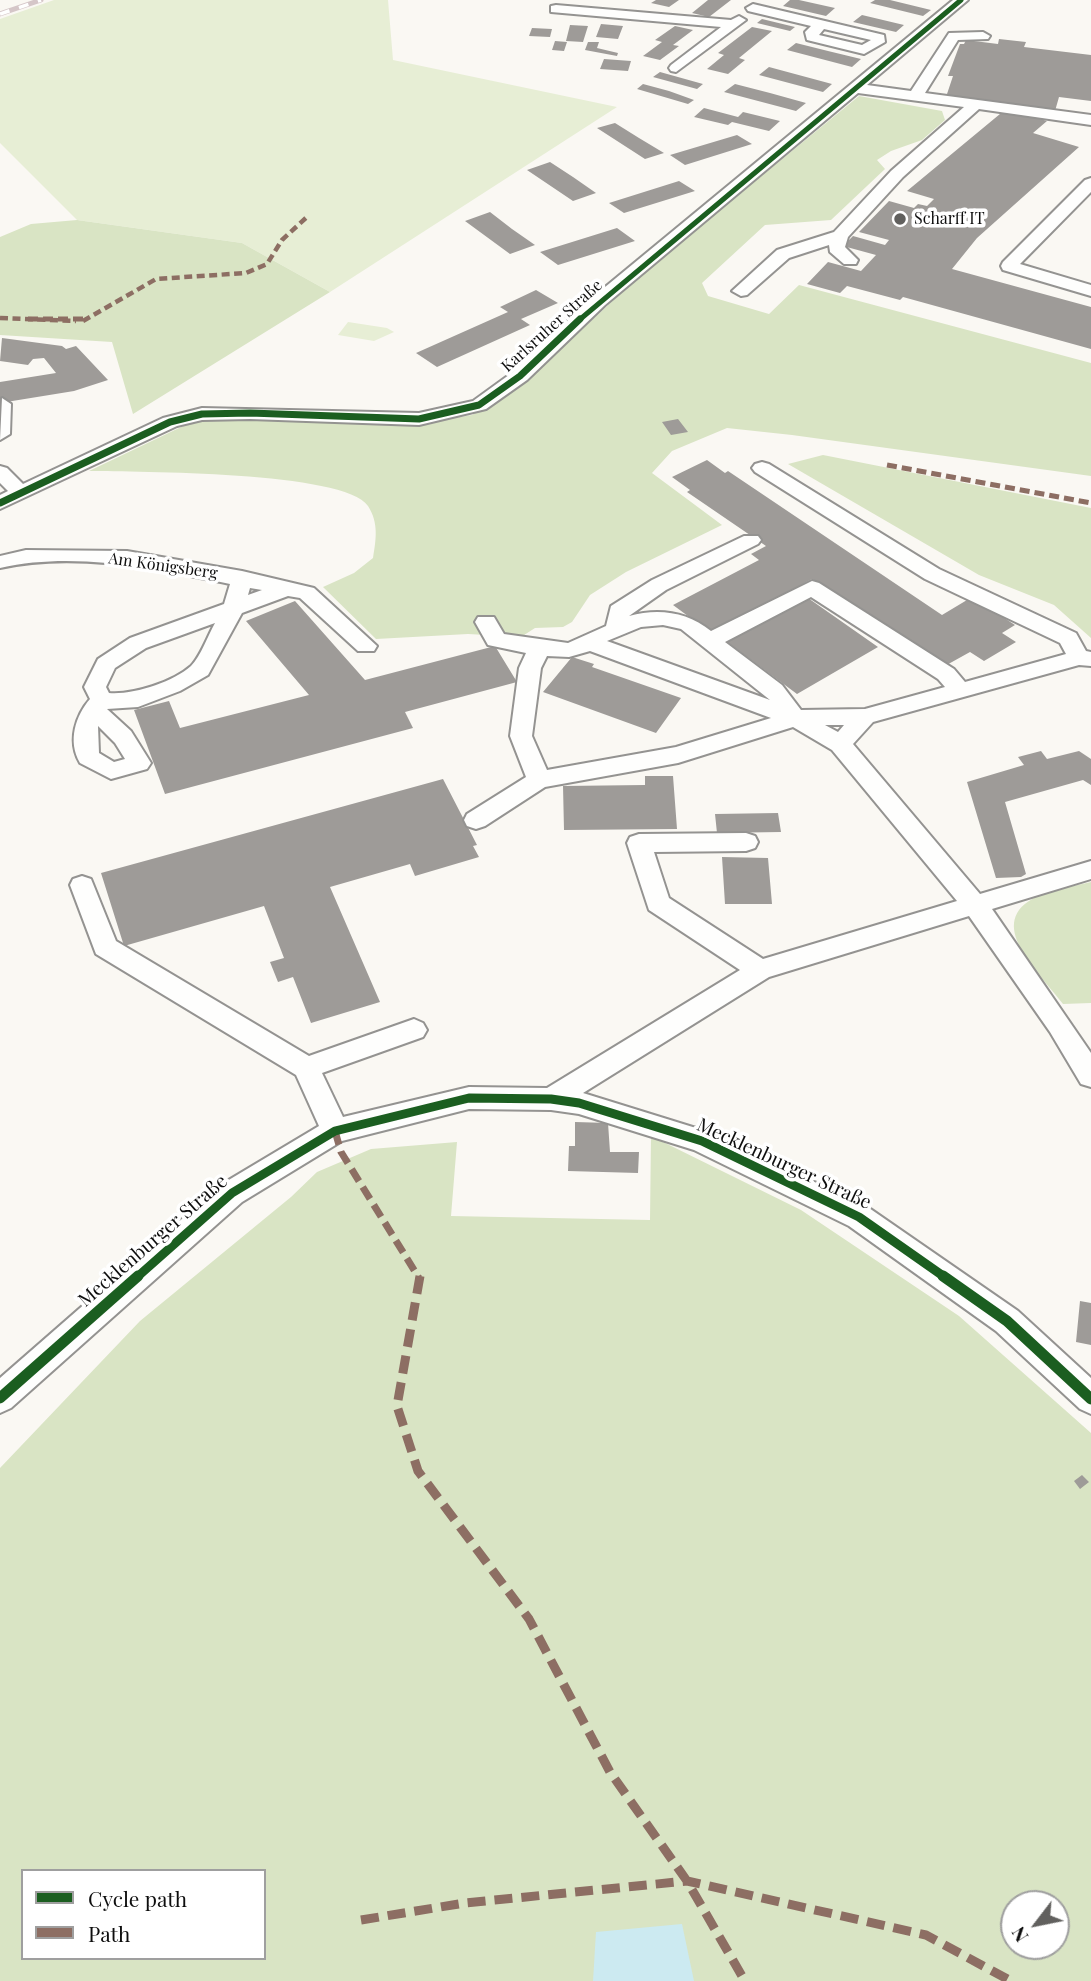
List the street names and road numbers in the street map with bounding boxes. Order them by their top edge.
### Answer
street label: Karlsruher Straße [498,276,606,376]
street label: Am Königsberg [107,549,219,583]
street label: Mecklenburger Straße [693,1114,875,1214]
street label: Mecklenburger Straße [74,1170,232,1312]

